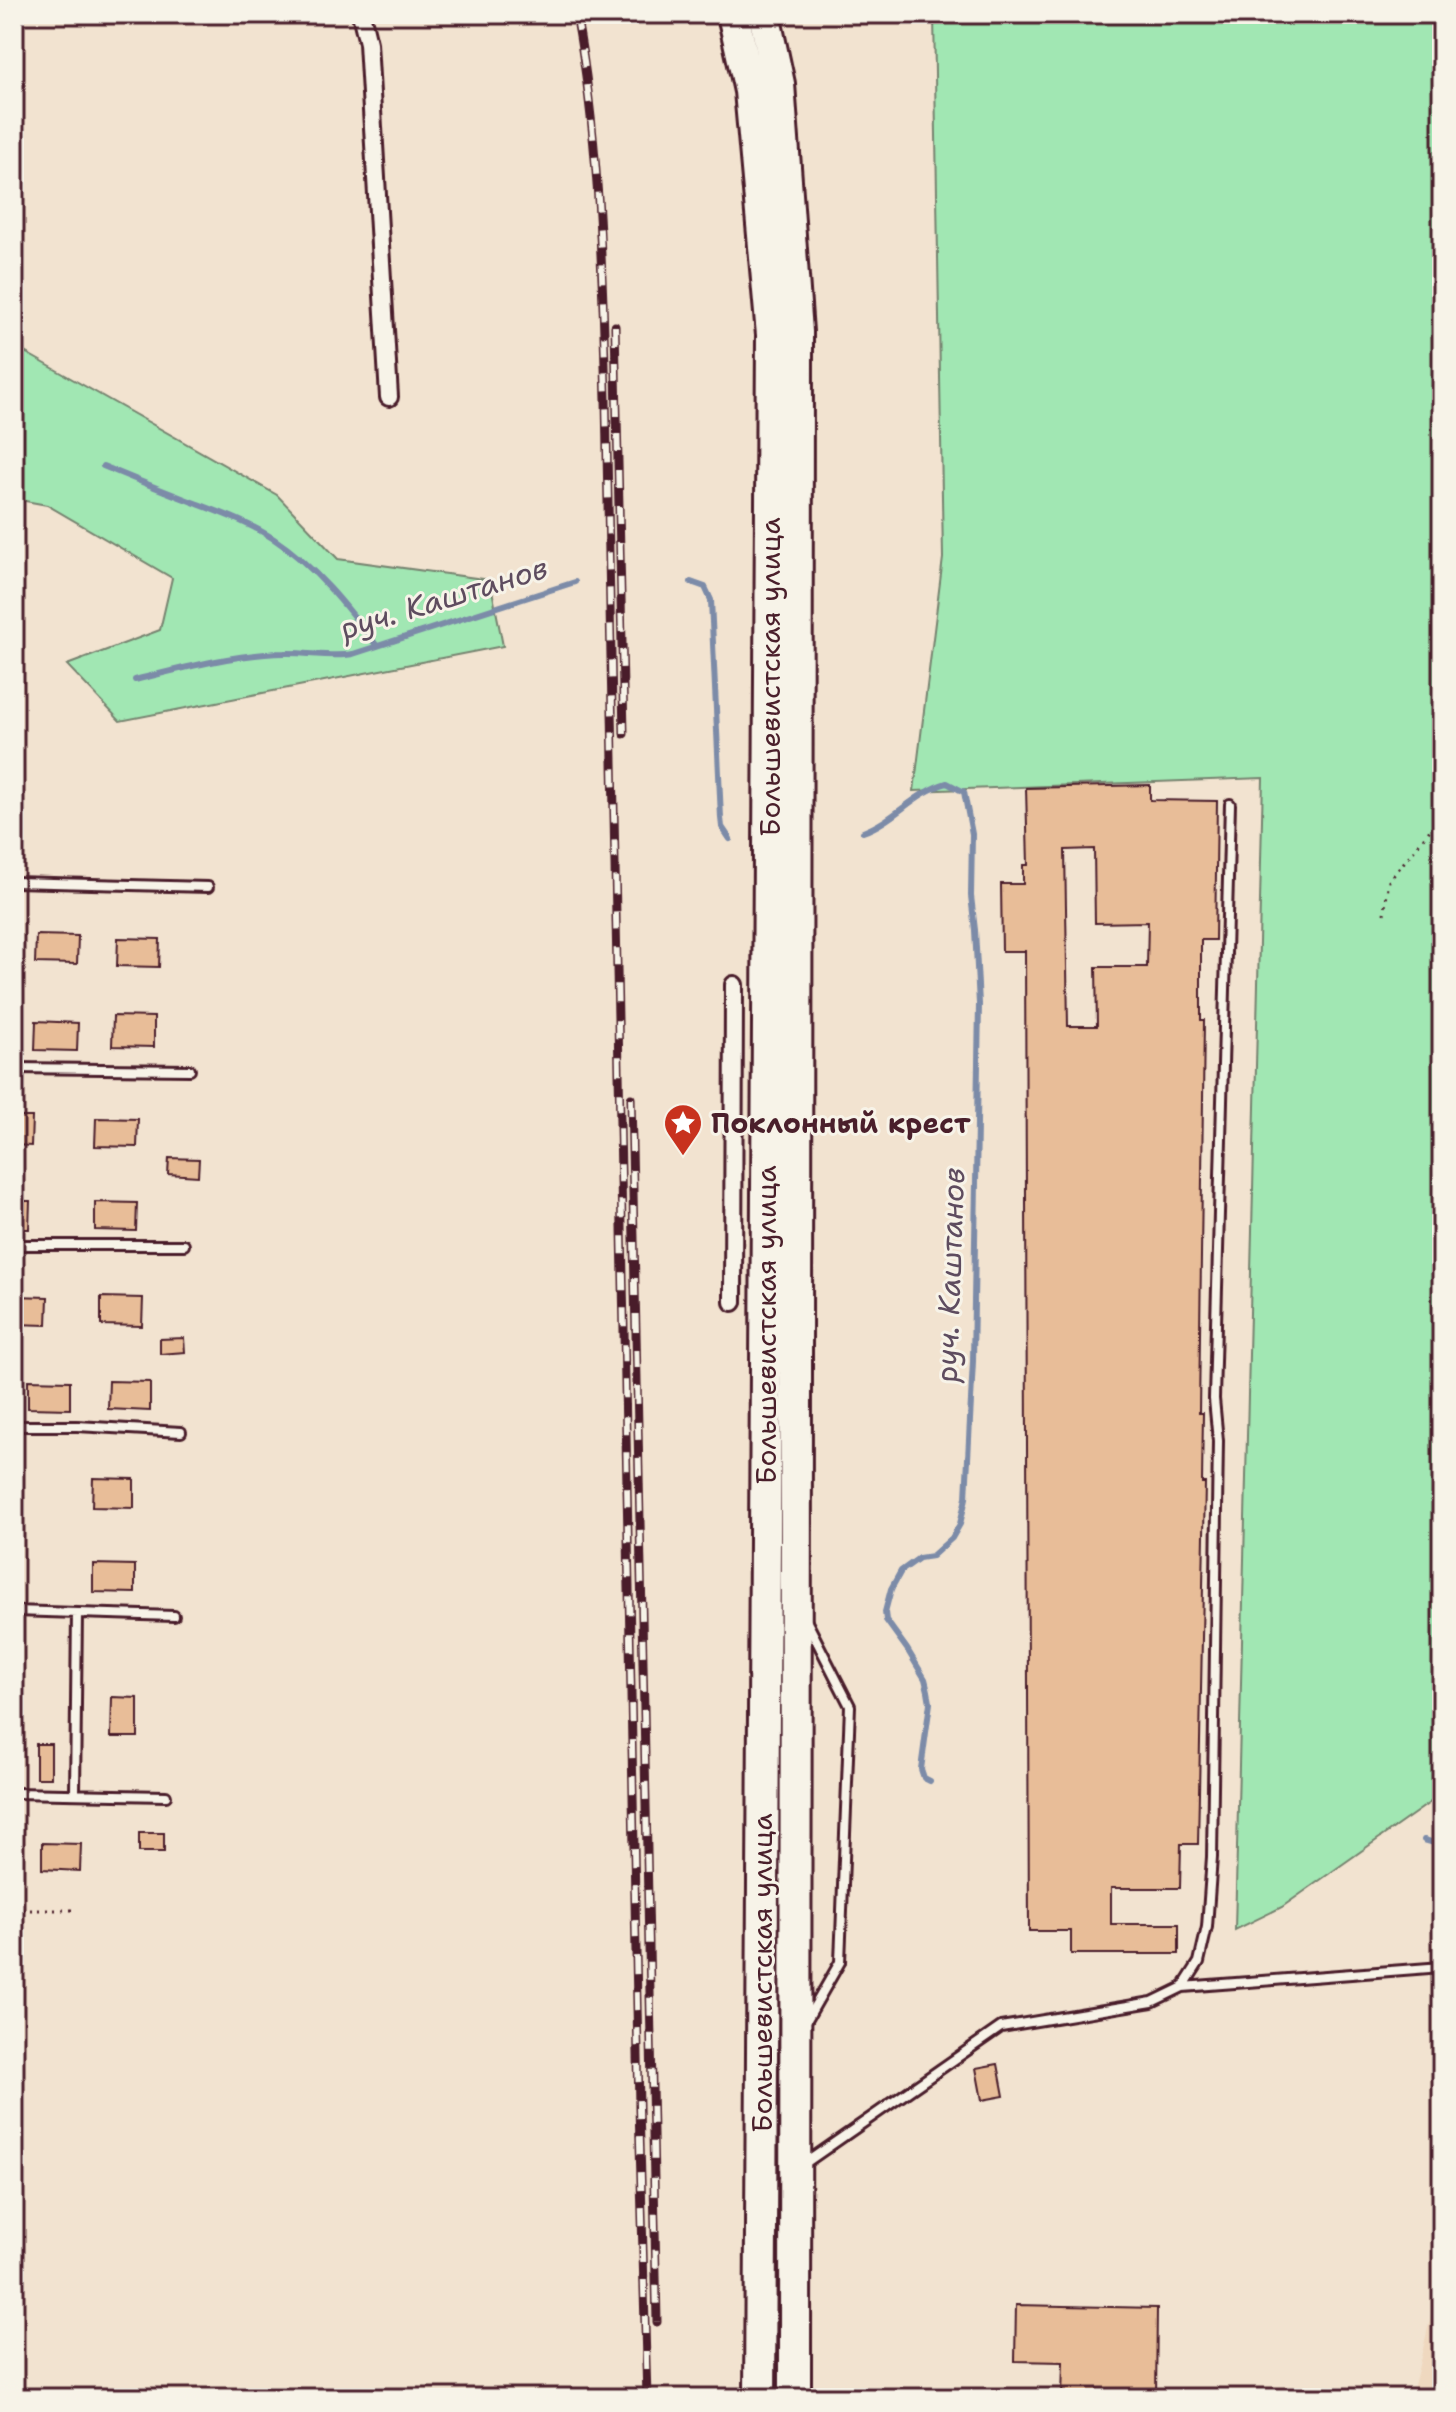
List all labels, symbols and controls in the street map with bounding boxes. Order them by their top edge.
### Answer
street label: Большевистская улица [751,517,789,837]
water label: руч. Каштанов [334,547,553,649]
place icon: Поклонный крест [662,1102,704,1157]
place label: Поклонный крест [711,1104,971,1142]
street label: Большевистская улица [747,1165,785,1485]
water label: руч. Каштанов [926,1167,974,1384]
street label: Большевистская улица [743,1813,781,2133]

